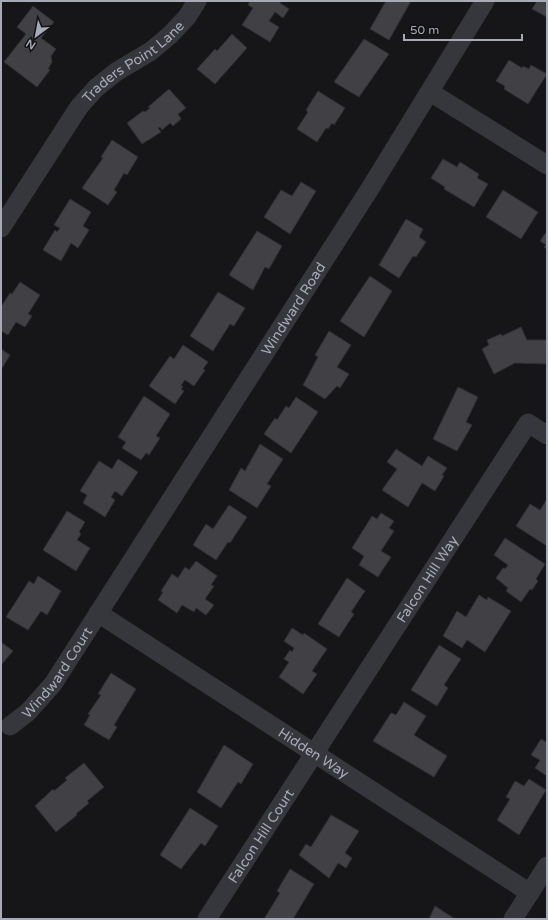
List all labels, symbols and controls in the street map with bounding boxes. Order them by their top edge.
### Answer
north arrow [16,16,56,56]
scale bar [404,16,522,42]
street label: Traders Point Lane [79,17,188,106]
text: 50 m [410,23,439,37]
text: N [24,36,38,52]
street label: Windward Road [258,259,330,358]
street label: Falcon Hill Way [393,532,462,626]
street label: Windward Court [19,624,97,722]
street label: Hidden Way [275,724,352,783]
street label: Falcon Hill Court [225,785,298,886]

